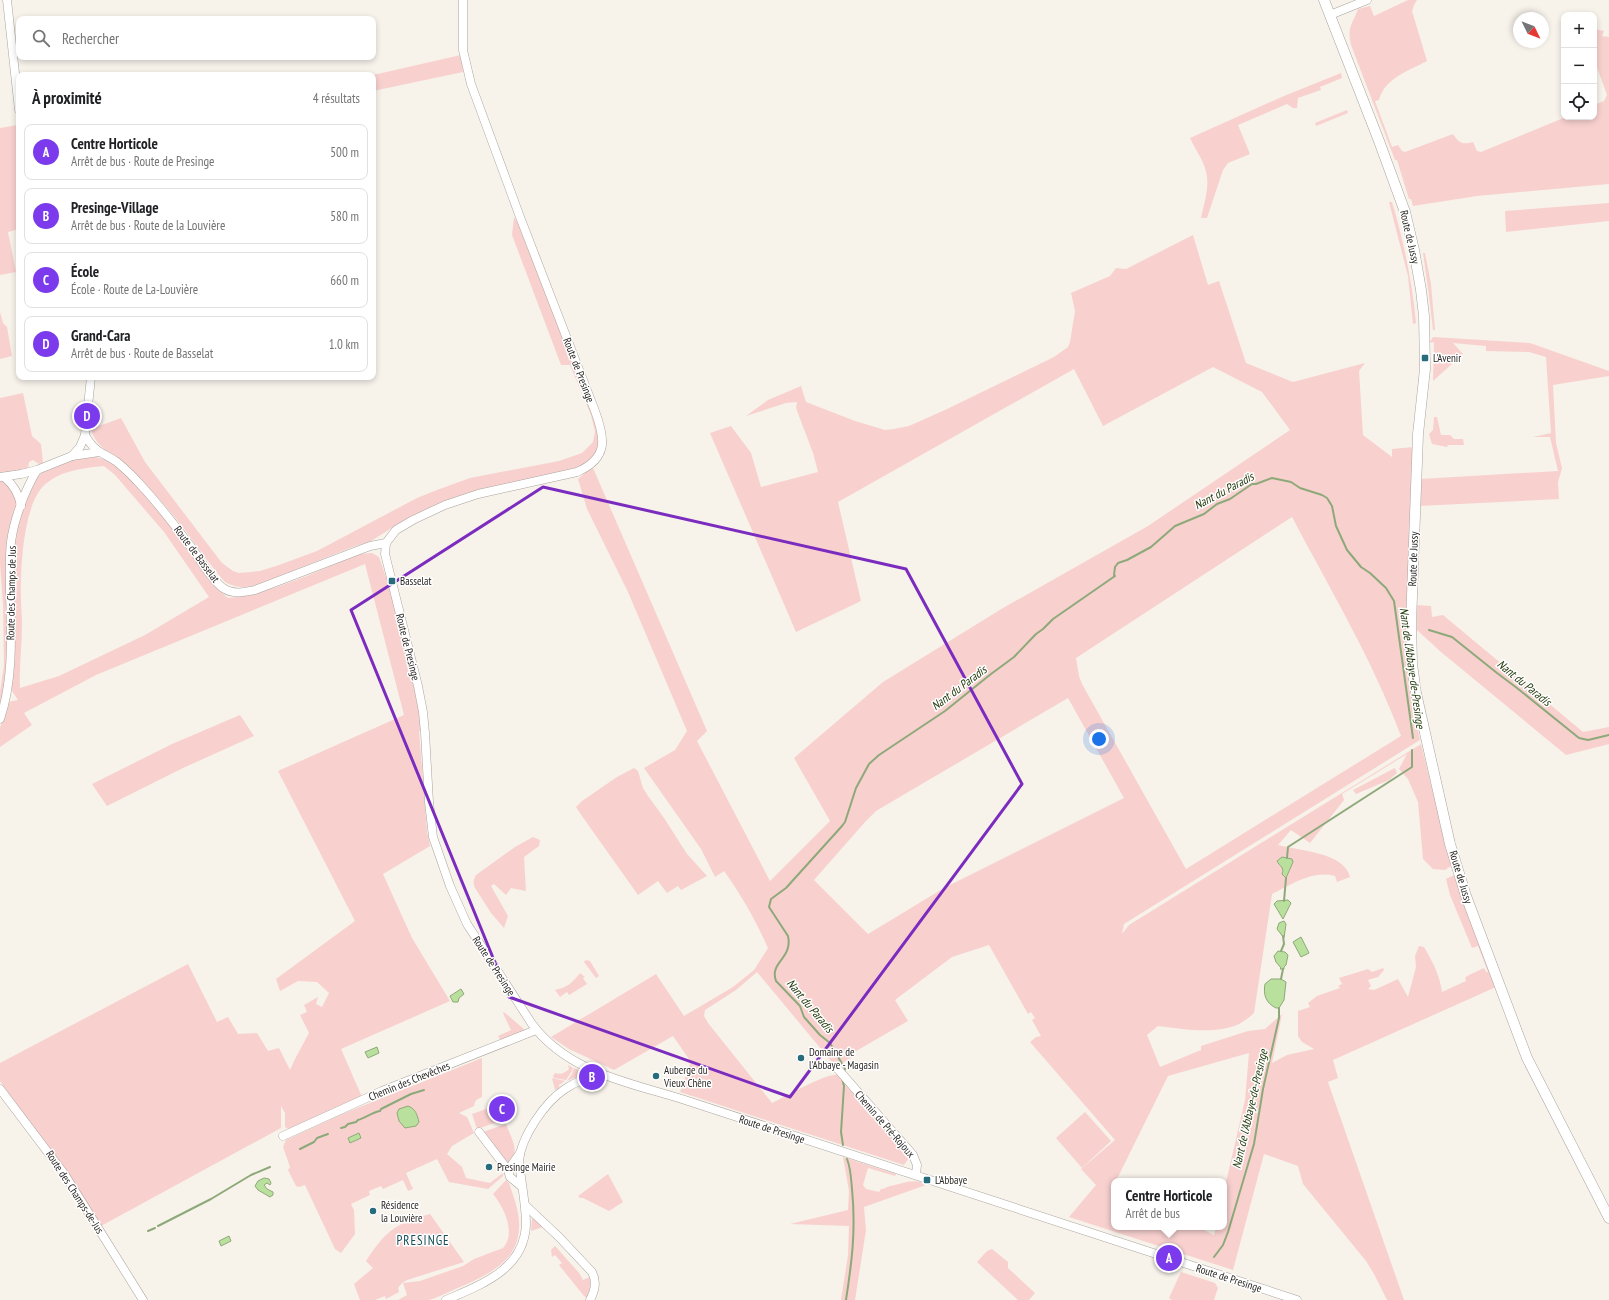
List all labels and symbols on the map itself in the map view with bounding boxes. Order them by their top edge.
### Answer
north arrow [1513,12,1549,48]
street label: Route de Jussy [1397,209,1423,266]
street label: Route de Presinge [560,336,598,405]
place label: L'Avenir [1433,351,1461,365]
marker: L'Avenir [1420,353,1430,363]
pin: D [74,401,100,431]
water label: Nant du Paradis [1191,468,1258,512]
street label: Route de Basselat [171,523,223,585]
street label: Route de Jussy [1405,530,1421,587]
street label: Route des Champs de Jus [3,545,19,640]
place label: Basselat [400,574,432,588]
marker: Basselat [387,576,397,586]
water label: Nant de l'Abbaye-de-Presinge [1397,607,1429,730]
street label: Route de Presinge [393,612,423,682]
water label: Nant du Paradis [1494,656,1556,710]
water label: Nant du Paradis [928,661,991,713]
your location [1089,729,1109,749]
street label: Route de Jussy [1446,849,1476,906]
street label: Route de Presinge [470,934,519,999]
water label: Nant du Paradis [784,976,838,1037]
place label: Domaine de l'Abbaye - Magasin [809,1045,879,1072]
water label: Nant de l'Abbaye-de-Presinge [1229,1047,1271,1170]
marker: Domaine de l'Abbaye - Magasin [796,1053,806,1063]
street label: Chemin des Chevêches [366,1058,452,1104]
pin: B [579,1062,605,1092]
place label: Auberge du Vieux Chêne [663,1063,712,1090]
marker: Auberge du Vieux Chêne [651,1071,661,1081]
street label: Chemin de Pré-Rojoux [852,1088,918,1161]
pin: C [489,1094,515,1124]
street label: Route de Presinge [737,1112,807,1146]
street label: Route des Champs-de-Jus [43,1148,107,1236]
place label: Presinge Mairie [497,1160,556,1174]
marker: Presinge Mairie [484,1162,494,1172]
place label: L'Abbaye [935,1173,968,1187]
marker: L'Abbaye [922,1175,932,1185]
place label: Résidence la Louvière [381,1198,423,1225]
marker: Résidence la Louvière [368,1206,378,1216]
district label: PRESINGE [396,1232,450,1249]
pin: A [1156,1243,1182,1273]
street label: Route de Presinge [1194,1261,1264,1295]

